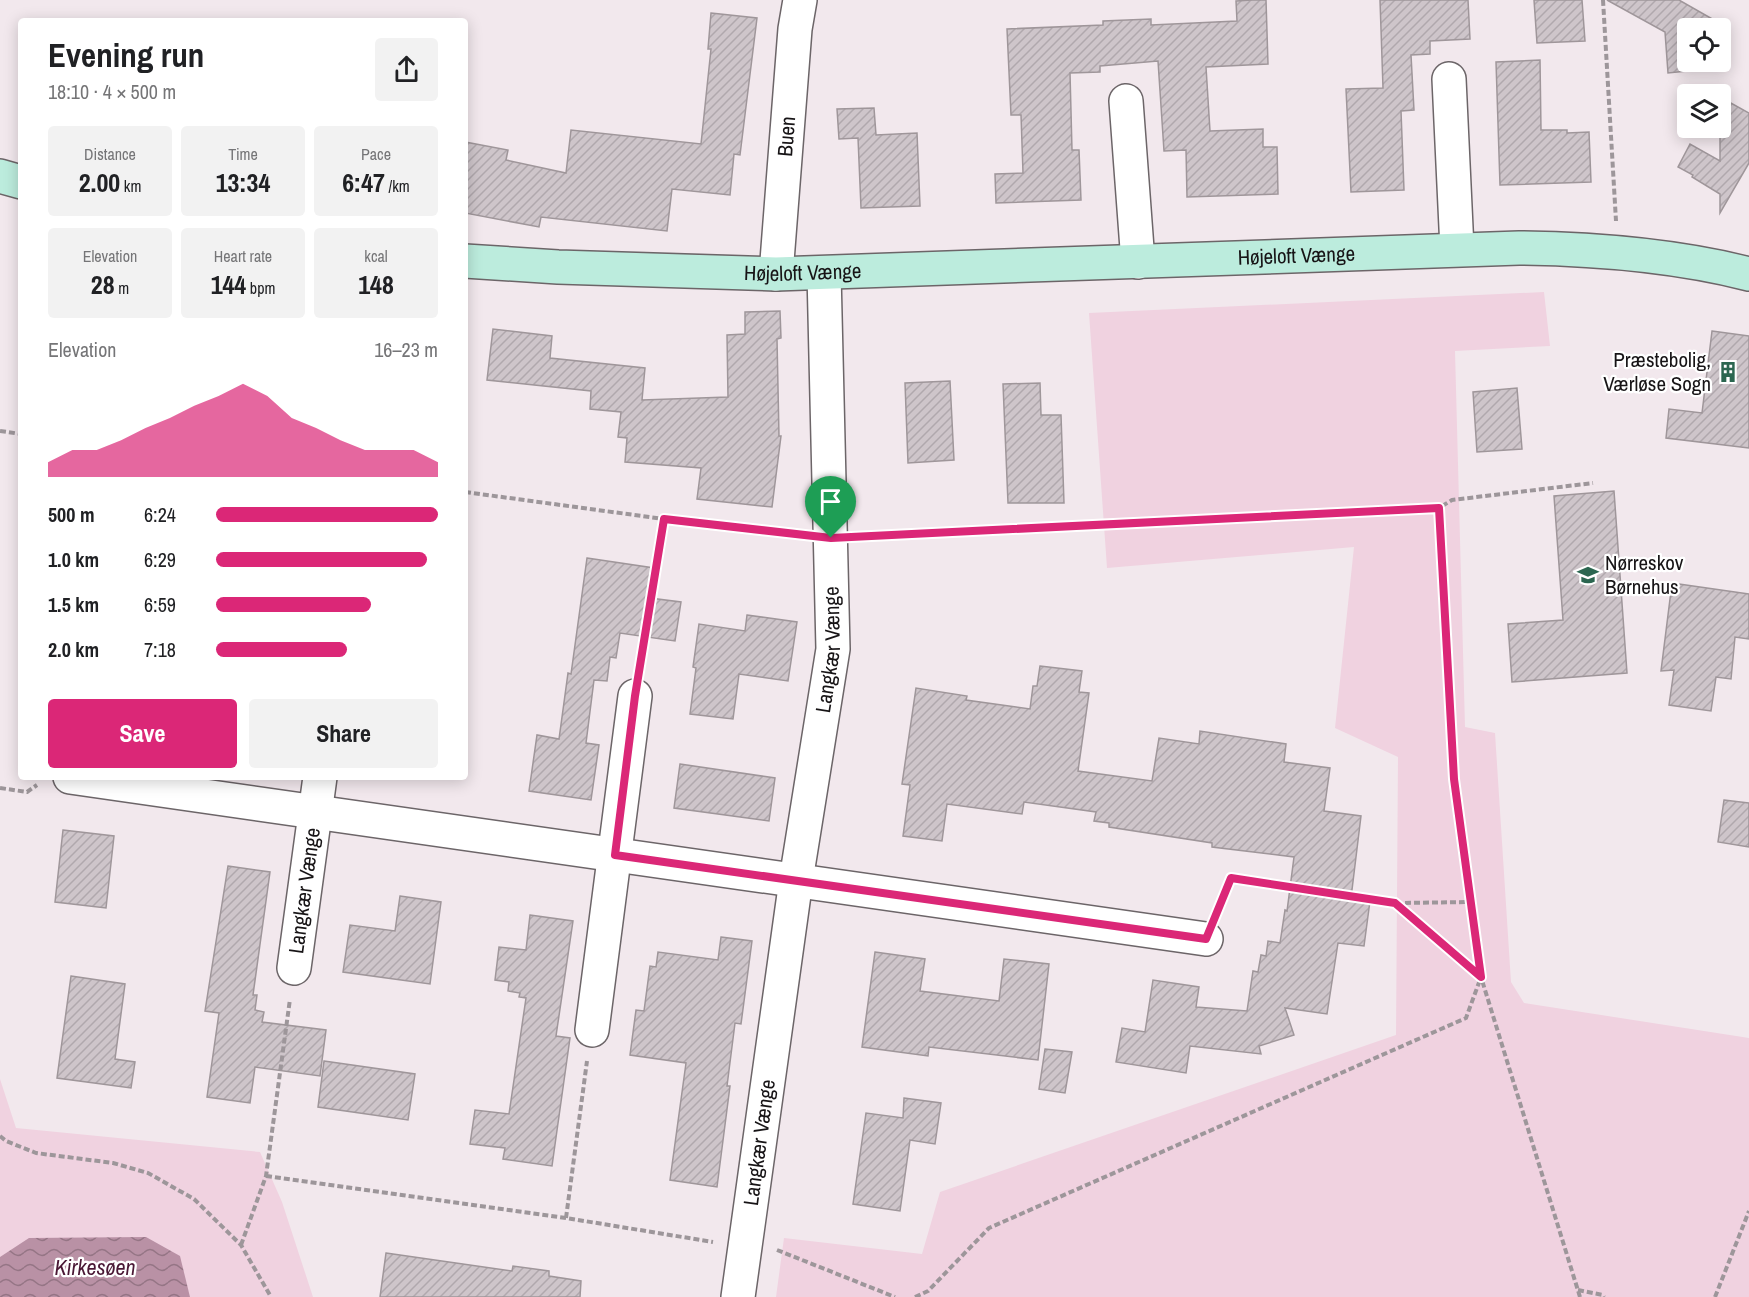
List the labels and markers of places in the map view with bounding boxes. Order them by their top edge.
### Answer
place label: Præstebolig, Værløse Sogn [1603,345,1711,398]
building icon: Præstebolig, Værløse Sogn [1716,360,1740,384]
pin [805,476,856,538]
place label: Nørreskov Børnehus [1605,548,1684,601]
school or university icon: Nørreskov Børnehus [1576,563,1600,587]

